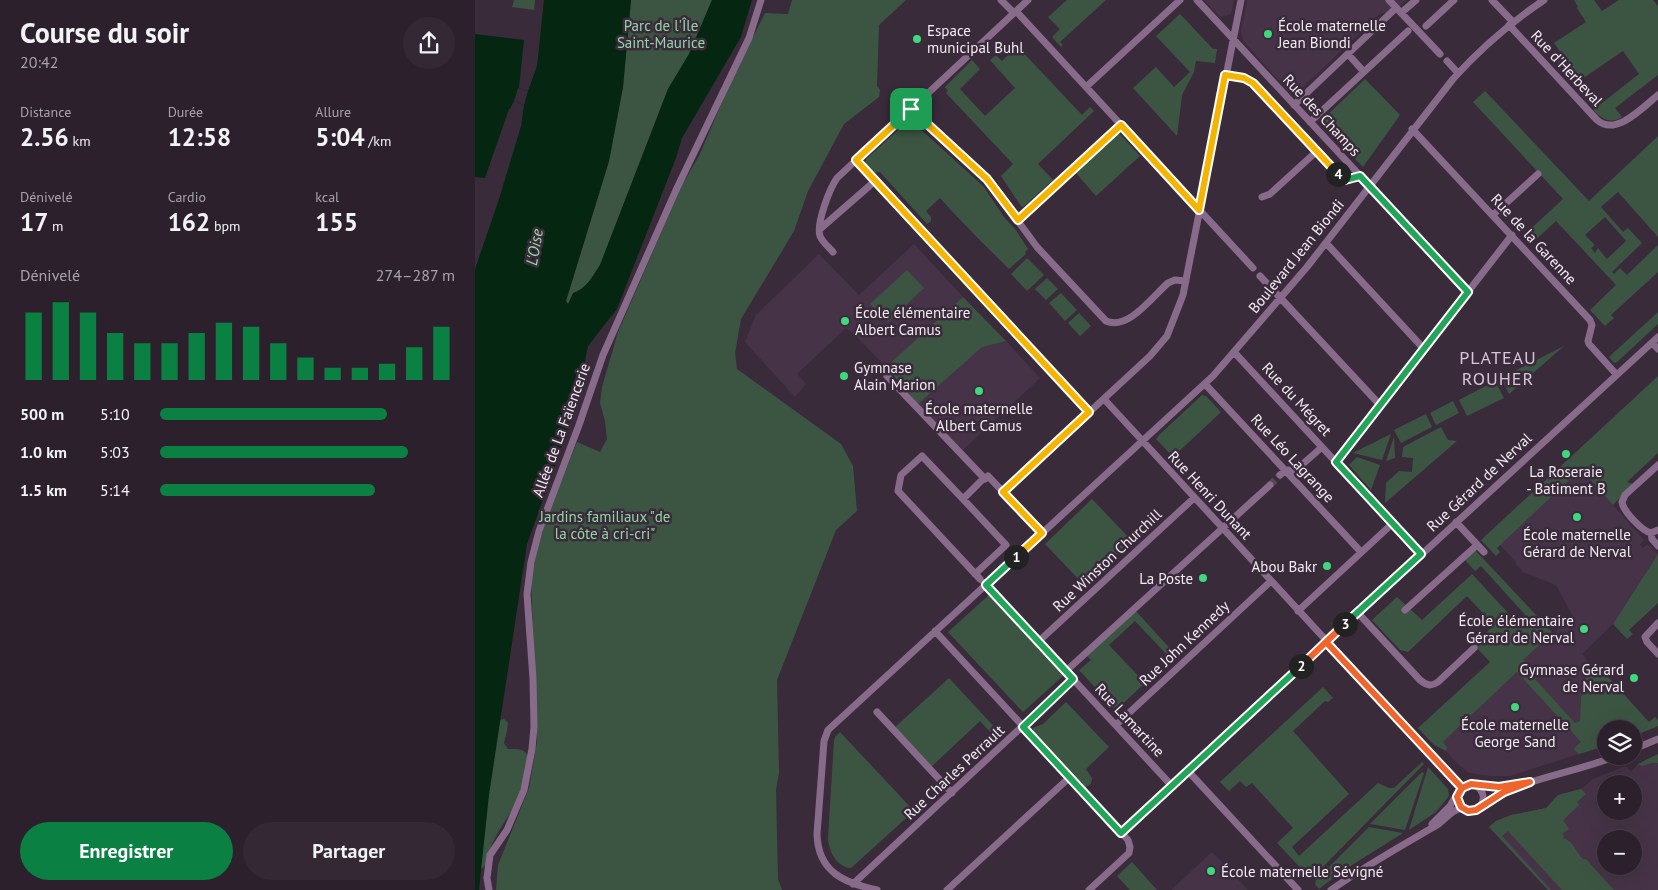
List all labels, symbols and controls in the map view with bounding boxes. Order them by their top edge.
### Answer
text: Course du soir [20,14,189,51]
park label: Parc de l'Île Saint-Maurice [617,16,705,52]
place label: École maternelle Jean Biondi [1277,16,1386,52]
button: share [403,17,455,69]
place label: Espace municipal Buhl [927,21,1024,57]
street label: Rue d'Herbeval [1527,26,1607,110]
marker: École maternelle Jean Biondi [1262,28,1274,40]
marker: Espace municipal Buhl [911,33,923,45]
text: 20:42 [20,52,58,72]
street label: Rue des Champs [1279,70,1365,160]
pin [890,88,932,130]
icon: arrive [897,95,925,123]
text: Distance [20,103,71,121]
text: Durée [168,103,203,121]
text: Allure [315,103,351,121]
text: 2.56 [20,121,69,153]
text: 12:58 [168,121,231,153]
text: 5:04 [315,121,365,153]
text: km [69,132,91,150]
text: /km [365,132,391,150]
pin: 4 [1325,162,1351,186]
text: 4 [1335,165,1342,183]
text: Dénivelé [20,188,73,206]
text: Cardio [168,188,206,206]
text: kcal [315,188,339,206]
street label: Rue de la Garenne [1487,190,1581,288]
street label: Boulevard Jean Biondi [1244,195,1348,317]
text: 17 [20,206,48,238]
text: 162 [168,206,210,238]
text: 155 [315,206,358,238]
text: m [48,217,63,235]
text: bpm [210,217,240,235]
water label: L'Oise [521,226,547,267]
text: Dénivelé [20,265,80,285]
text: 274–287 m [376,265,455,285]
place label: École élémentaire Albert Camus [855,303,970,339]
marker: École élémentaire Albert Camus [839,315,851,327]
district label: PLATEAU ROUHER [1459,346,1537,390]
place label: Gymnase Alain Marion [854,358,936,394]
street label: Rue du Mégret [1258,358,1336,440]
street label: Allée de La Faïencerie [528,360,594,500]
marker: Gymnase Alain Marion [838,370,850,382]
marker: École maternelle Albert Camus [973,385,985,397]
place label: École maternelle Albert Camus [925,399,1033,435]
text: 500 m [20,404,64,424]
text: 5:10 [100,404,130,424]
street label: Rue Léo Lagrange [1247,410,1339,506]
street label: Rue Gérard de Nerval [1423,428,1536,536]
text: 1.0 km [20,442,67,462]
text: 5:03 [100,442,130,462]
street label: Rue Henri Dunant [1164,447,1256,543]
marker: La Roseraie - Batiment B [1560,448,1572,460]
place label: La Roseraie - Batiment B [1526,462,1606,498]
text: 1.5 km [20,480,67,500]
text: 5:14 [100,480,130,500]
street label: Rue Winston Churchill [1049,504,1166,615]
park label: Jardins familiaux "de la côte à cri-cri" [539,507,670,543]
marker: École maternelle Gérard de Nerval [1571,511,1583,523]
place label: École maternelle Gérard de Nerval [1523,525,1632,561]
pin: 1 [1003,544,1029,570]
text: 1 [1013,548,1020,566]
place label: Abou Bakr [1252,557,1317,576]
marker: Abou Bakr [1321,560,1333,572]
place label: La Poste [1139,569,1193,588]
marker: La Poste [1197,572,1209,584]
street label: Rue John Kennedy [1135,596,1233,690]
place label: École élémentaire Gérard de Nerval [1459,611,1575,647]
pin: 3 [1333,612,1357,636]
text: 3 [1342,615,1349,633]
marker: École élémentaire Gérard de Nerval [1578,623,1590,635]
pin: 2 [1289,654,1313,678]
text: 2 [1298,657,1305,675]
place label: Gymnase Gérard de Nerval [1520,660,1625,696]
marker: Gymnase Gérard de Nerval [1628,672,1640,684]
street label: Rue Lamartine [1091,679,1169,761]
marker: École maternelle George Sand [1509,701,1521,713]
place label: École maternelle George Sand [1461,715,1569,751]
street label: Rue Charles Perrault [900,720,1008,824]
map controls [1597,720,1642,875]
button: layers [1597,720,1642,765]
button: + [1597,775,1642,820]
button: Enregistrer [20,822,233,880]
button: Partager [243,822,455,880]
button: − [1597,830,1642,875]
place label: École maternelle Sévigné [1221,862,1383,881]
marker: École maternelle Sévigné [1205,865,1217,877]

